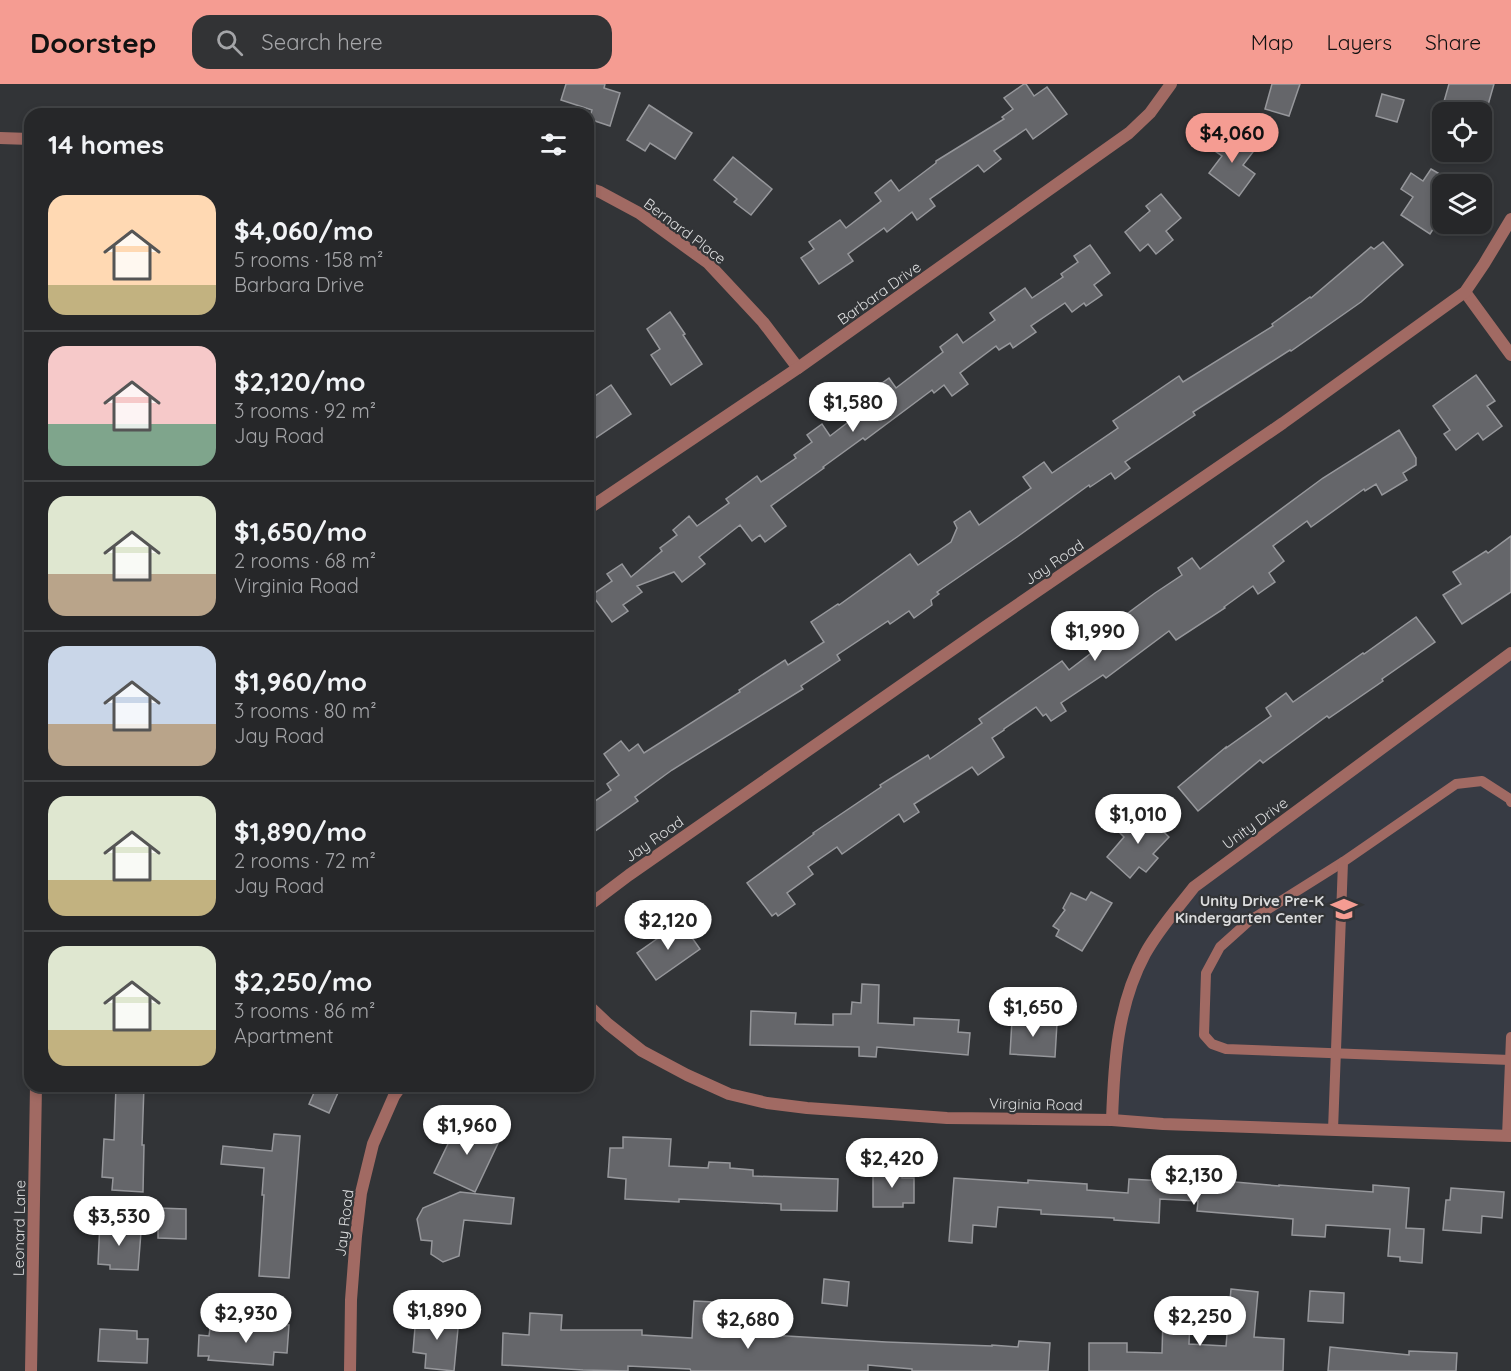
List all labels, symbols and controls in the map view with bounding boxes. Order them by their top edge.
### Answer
search box [192,15,612,69]
text: Doorstep [30,25,156,60]
icon: search [213,26,246,59]
text: Search here [261,28,383,56]
text: Map [1251,29,1294,55]
text: Layers [1327,29,1392,55]
text: Share [1425,29,1481,55]
map controls [1432,102,1492,234]
button: locate [1432,102,1492,162]
pin: $4,060 [1183,113,1281,164]
text: $4,060 [1200,120,1264,145]
text: 14 homes [48,128,164,161]
icon: filters [537,128,570,161]
button: layers [1432,174,1492,234]
street label: Bernard Place [640,194,730,268]
text: $4,060/mo [234,214,373,247]
icon: home [96,219,168,291]
text: 5 rooms · 158 m² [234,247,383,272]
street label: Barbara Drive [834,257,924,329]
text: Barbara Drive [234,272,364,297]
text: $2,120/mo [234,365,365,398]
icon: home [96,370,168,442]
pin: $1,580 [804,382,902,433]
text: $1,580 [823,389,883,414]
text: 3 rooms · 92 m² [234,398,376,423]
text: Jay Road [234,423,324,448]
text: $1,650/mo [234,515,367,548]
icon: home [96,520,168,592]
street label: Jay Road [1021,535,1087,589]
text: 2 rooms · 68 m² [234,548,376,573]
text: Virginia Road [234,573,359,598]
pin: $1,990 [1046,611,1144,662]
text: $1,990 [1065,618,1125,643]
text: $1,960/mo [234,665,367,698]
icon: home [96,670,168,742]
text: 3 rooms · 80 m² [234,698,377,723]
text: Jay Road [234,723,324,748]
street label: Unity Drive [1219,793,1291,853]
pin: $1,010 [1089,794,1187,845]
text: $1,010 [1109,801,1167,826]
street label: Jay Road [621,812,687,866]
text: $1,890/mo [234,815,367,848]
icon: home [96,820,168,892]
text: 2 rooms · 72 m² [234,848,376,873]
text: Jay Road [234,873,324,898]
place label: Unity Drive Pre-K Kindergarten Center [1175,891,1324,927]
school or university icon: Unity Drive Pre-K Kindergarten Center [1329,894,1359,924]
pin: $2,120 [619,900,717,951]
text: $2,120 [639,907,697,932]
text: $2,250/mo [234,965,372,998]
icon: home [96,970,168,1042]
pin: $1,650 [984,987,1082,1038]
text: $1,650 [1003,994,1063,1019]
text: 3 rooms · 86 m² [234,998,375,1023]
text: Apartment [234,1023,334,1048]
street label: Virginia Road [989,1094,1083,1114]
pin: $1,960 [418,1105,516,1156]
text: $1,960 [437,1112,497,1137]
pin: $2,420 [843,1138,941,1189]
text: $2,420 [860,1145,924,1170]
pin: $2,130 [1145,1155,1243,1206]
text: $2,130 [1165,1162,1223,1187]
street label: Leonard Lane [9,1180,29,1276]
street label: Jay Road [330,1188,358,1258]
pin: $3,530 [70,1196,168,1247]
text: $3,530 [88,1203,150,1228]
pin: $1,890 [388,1290,486,1341]
pin: $2,930 [197,1293,295,1344]
pin: $2,250 [1151,1296,1249,1347]
text: $1,890 [407,1297,467,1322]
pin: $2,680 [699,1299,797,1350]
text: $2,930 [214,1300,278,1325]
text: $2,250 [1168,1303,1232,1328]
text: $2,680 [716,1306,780,1331]

